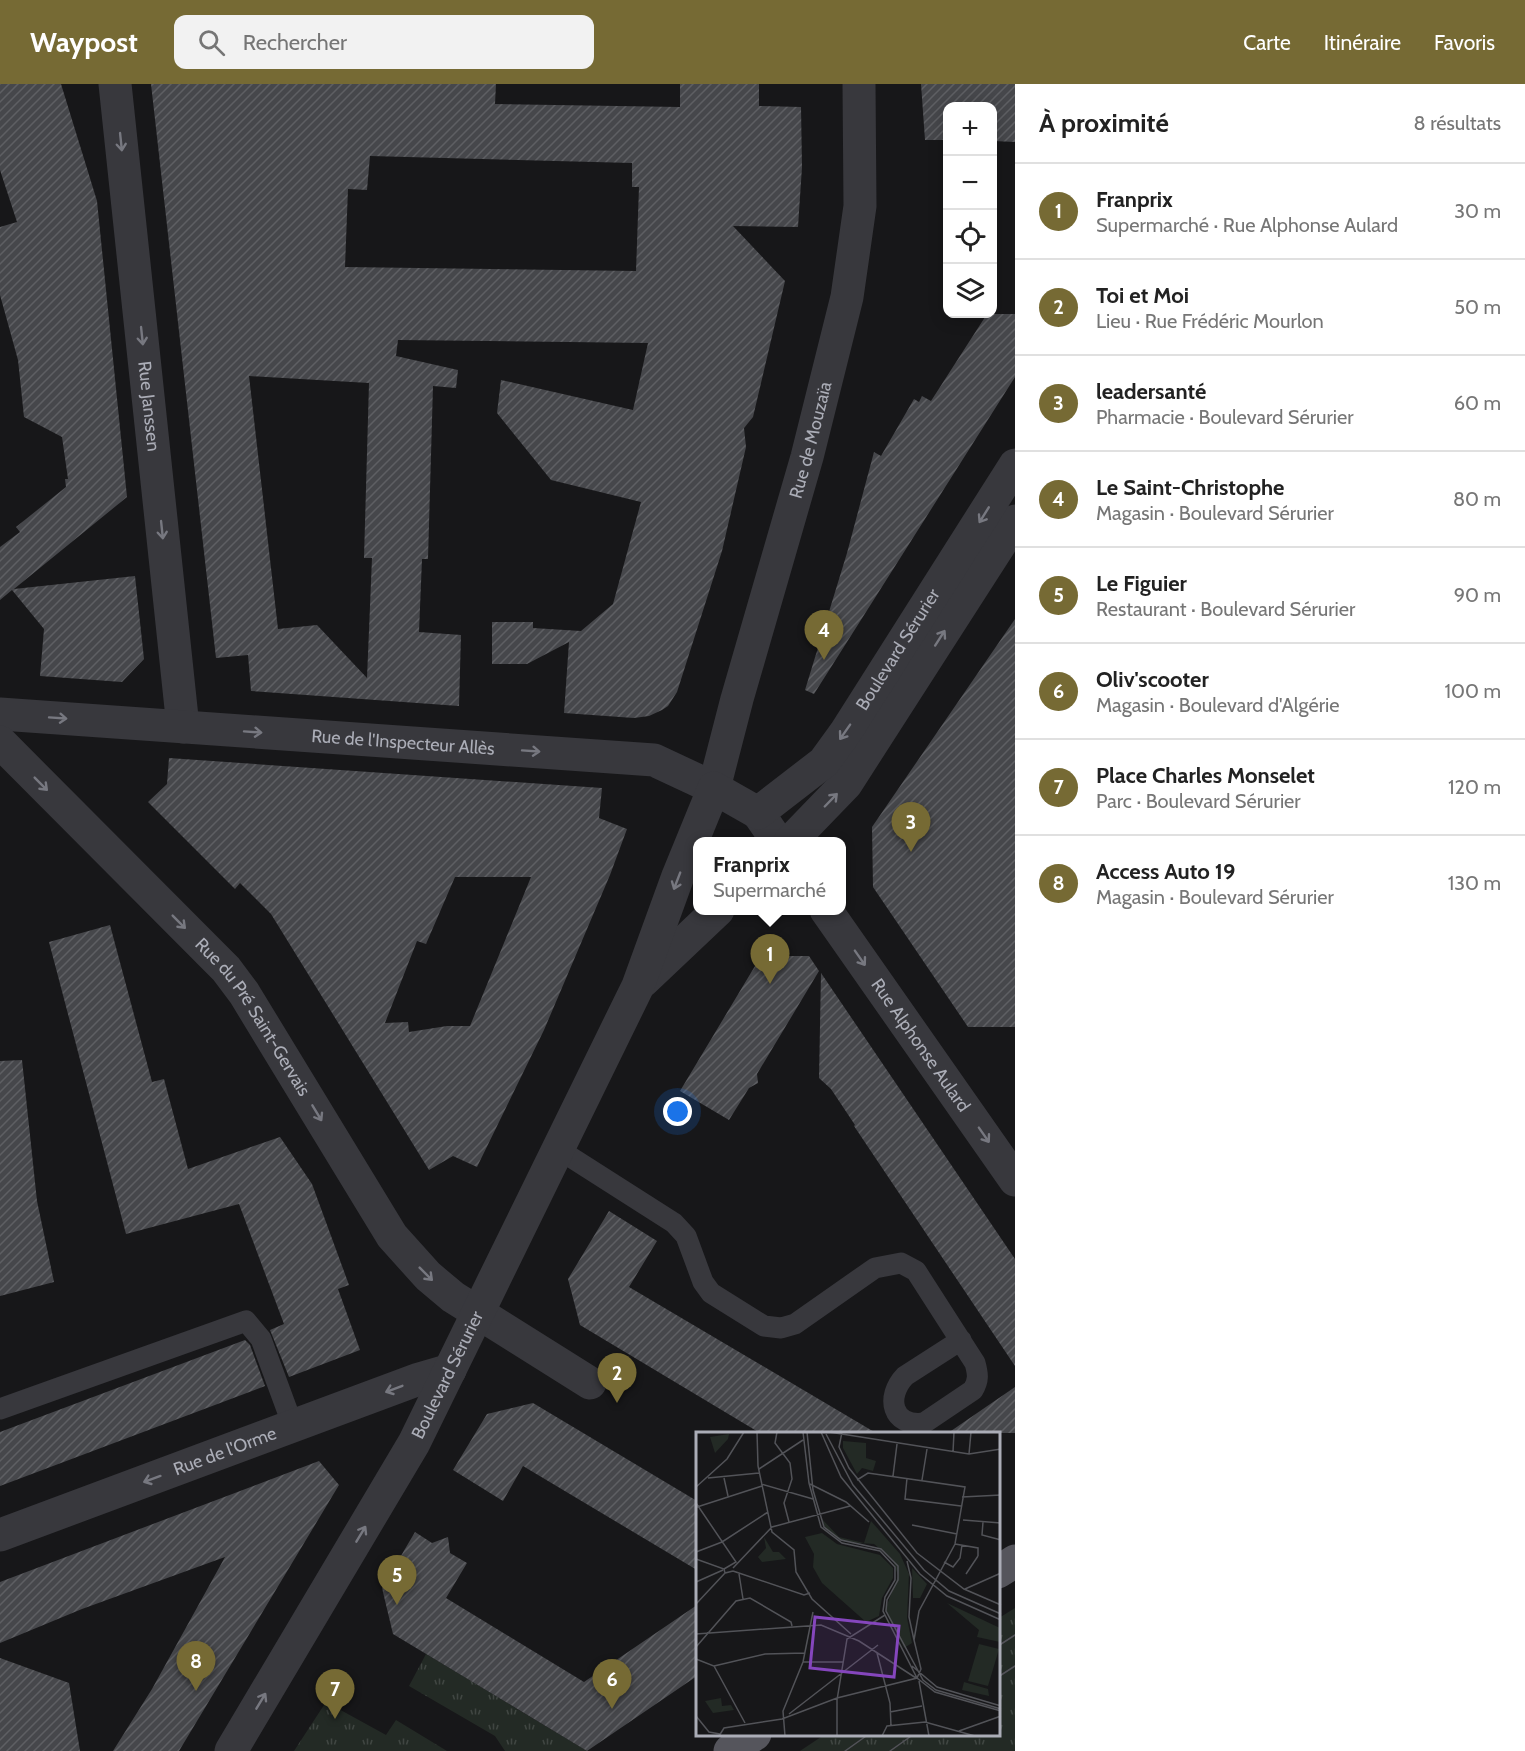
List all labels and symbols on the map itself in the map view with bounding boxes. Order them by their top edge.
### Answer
one-way arrow [116,132,127,152]
one-way arrow [137,326,148,345]
street label: Rue Janssen [133,360,165,452]
street label: Rue de Mouzaïa [785,379,837,501]
one-way arrow [977,506,989,523]
one-way arrow [157,520,168,539]
street label: Boulevard Sérurier [851,584,945,714]
pin: 4 [804,610,844,660]
one-way arrow [934,630,946,647]
one-way arrow [48,713,68,724]
one-way arrow [839,724,851,740]
street label: Rue de l'Inspecteur Allès [311,725,495,760]
one-way arrow [242,727,262,738]
one-way arrow [521,746,541,757]
one-way arrow [34,777,48,792]
one-way arrow [823,792,838,807]
pin: 3 [892,802,930,852]
one-way arrow [670,871,681,890]
one-way arrow [172,915,187,929]
street label: Rue du Pré Saint-Gervais [190,933,315,1100]
pin: 1 [750,934,790,984]
one-way arrow [854,950,866,966]
street label: Rue Alphonse Aulard [866,974,975,1116]
your location [663,1097,692,1126]
one-way arrow [312,1104,324,1121]
one-way arrow [978,1127,990,1143]
one-way arrow [419,1266,434,1281]
street label: Boulevard Sérurier [407,1307,488,1443]
pin: 2 [598,1354,636,1403]
one-way arrow [386,1384,404,1395]
street label: Rue de l'Orme [170,1422,280,1480]
inset map [696,1432,1000,1736]
one-way arrow [144,1474,162,1485]
one-way arrow [356,1525,367,1543]
pin: 5 [378,1556,416,1605]
pin: 8 [176,1642,216,1691]
pin: 6 [592,1660,632,1709]
pin: 7 [316,1670,354,1719]
one-way arrow [255,1693,267,1710]

